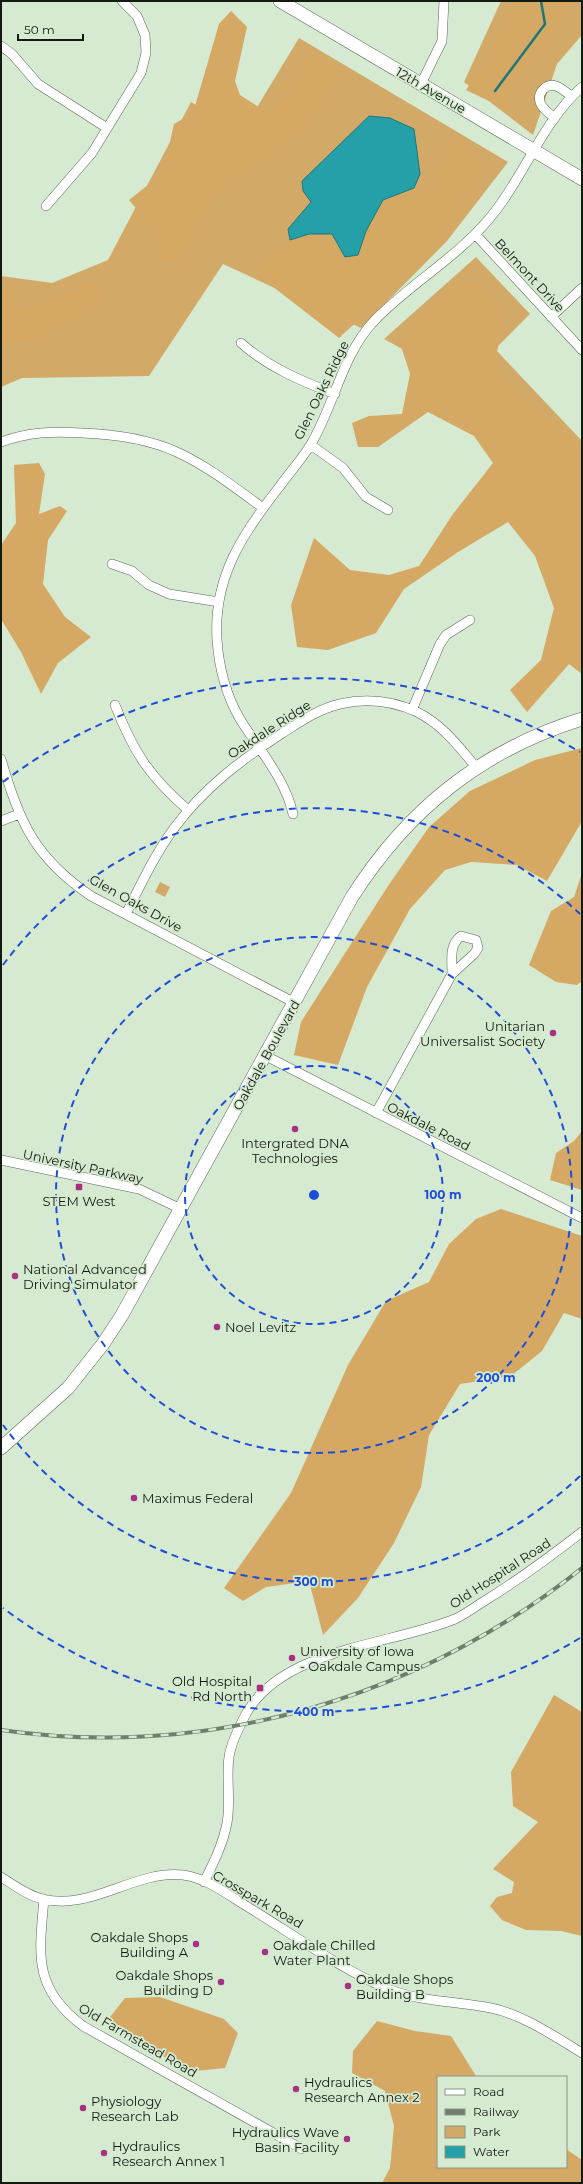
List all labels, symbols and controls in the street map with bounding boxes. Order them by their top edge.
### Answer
scale bar [18,16,83,42]
text: 50 m [24,22,55,37]
street label: 12th Avenue [393,63,469,117]
street label: Belmont Drive [492,235,568,315]
street label: Glen Oaks Ridge [290,338,352,442]
street label: Oakdale Ridge [224,696,314,762]
street label: Glen Oaks Drive [87,871,185,935]
street label: Oakdale Boulevard [229,997,303,1113]
place label: Unitarian Universalist Society [420,1018,546,1049]
marker: Unitarian Universalist Society [548,1028,558,1038]
street label: Oakdale Road [385,1098,473,1154]
marker: Intergrated DNA Technologies [290,1124,300,1134]
place label: Intergrated DNA Technologies [241,1135,349,1166]
street label: University Parkway [21,1145,145,1187]
marker: STEM West [74,1182,84,1192]
text: 100 m [425,1187,461,1202]
centre of rings [307,1188,321,1202]
place label: STEM West [42,1193,116,1209]
place label: National Advanced Driving Simulator [23,1261,147,1292]
marker: National Advanced Driving Simulator [10,1271,20,1281]
place label: Noel Levitz [225,1319,296,1335]
marker: Noel Levitz [212,1322,222,1332]
text: 200 m [476,1370,516,1385]
place label: Maximus Federal [142,1490,253,1506]
marker: Maximus Federal [129,1493,139,1503]
street label: Old Hospital Road [446,1534,554,1612]
text: 300 m [293,1574,334,1589]
place label: University of Iowa - Oakdale Campus [300,1643,420,1674]
marker: University of Iowa - Oakdale Campus [287,1653,297,1663]
place label: Old Hospital Rd North [172,1673,252,1704]
marker: Old Hospital Rd North [255,1683,265,1693]
text: 400 m [294,1704,334,1719]
street label: Crosspark Road [210,1867,306,1931]
place label: Oakdale Shops Building A [91,1929,189,1960]
place label: Oakdale Chilled Water Plant [273,1937,375,1968]
marker: Oakdale Shops Building A [191,1939,201,1949]
marker: Oakdale Chilled Water Plant [260,1947,270,1957]
place label: Oakdale Shops Building D [116,1967,213,1998]
place label: Oakdale Shops Building B [356,1971,453,2002]
marker: Oakdale Shops Building D [216,1977,226,1987]
marker: Oakdale Shops Building B [343,1981,353,1991]
street label: Old Farmstead Road [76,2000,200,2080]
place label: Hydraulics Research Annex 2 [304,2074,420,2105]
legend [437,2076,567,2168]
marker: Hydraulics Research Annex 2 [291,2084,301,2094]
text: Road [473,2084,504,2099]
place label: Physiology Research Lab [91,2093,179,2124]
marker: Physiology Research Lab [78,2103,88,2113]
text: Railway [473,2104,519,2119]
place label: Hydraulics Wave Basin Facility [232,2124,340,2155]
text: Park [473,2124,501,2139]
marker: Hydraulics Wave Basin Facility [342,2134,352,2144]
place label: Hydraulics Research Annex 1 [112,2138,225,2169]
text: Water [473,2144,510,2159]
marker: Hydraulics Research Annex 1 [99,2148,109,2158]

